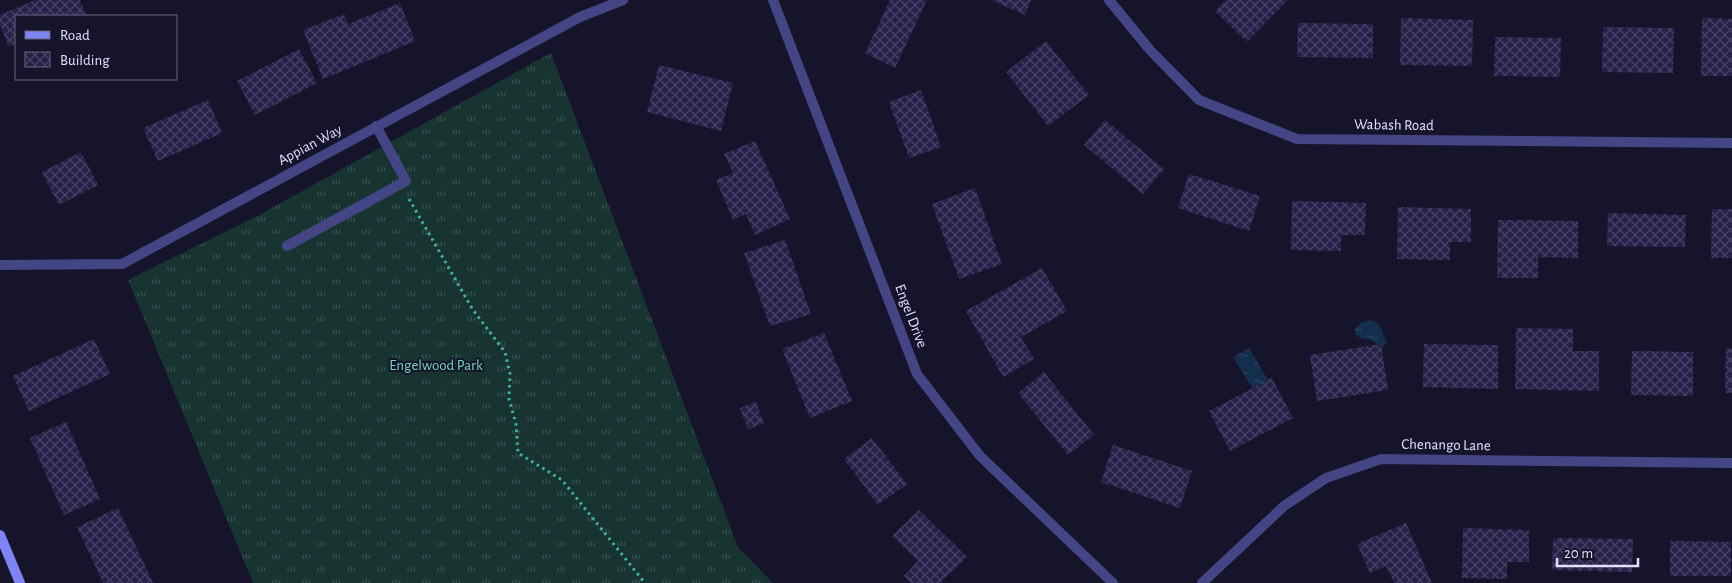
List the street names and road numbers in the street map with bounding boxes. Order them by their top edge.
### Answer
street label: Wabash Road [1354,117,1434,133]
street label: Appian Way [276,122,345,168]
street label: Engel Drive [892,282,930,350]
street label: Chenango Lane [1401,437,1491,453]

